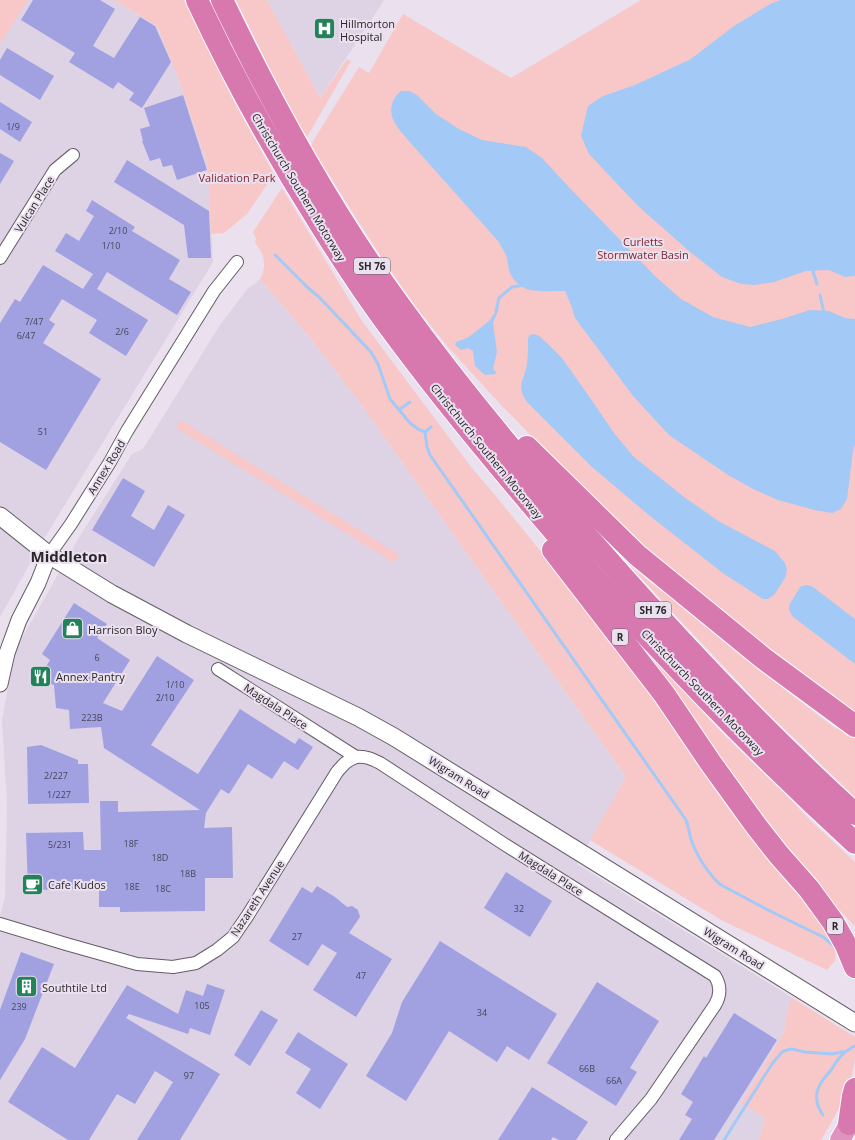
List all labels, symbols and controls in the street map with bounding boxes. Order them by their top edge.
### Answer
hospital icon: Hillmorton Hospital [311,16,337,42]
place label: Hillmorton Hospital [340,16,395,44]
street label: Christchurch Southern Motorway [249,110,350,264]
house number: 1/9 [6,120,20,133]
park label: Validation Park [199,170,276,185]
street label: Vulcan Place [11,173,57,235]
house number: 2/10 [109,224,127,237]
park label: Curletts Stormwater Basin [597,234,689,262]
house number: 1/10 [102,239,120,252]
road number: SH 76 [354,258,390,274]
house number: 7/47 [25,315,43,328]
house number: 2/6 [115,325,129,338]
house number: 6/47 [17,329,35,342]
street label: Christchurch Southern Motorway [428,380,547,522]
house number: 51 [38,425,48,438]
street label: Annex Road [84,437,128,497]
district label: Middleton [31,546,107,566]
road number: SH 76 [635,602,671,618]
shop icon: Harrison Bloy [60,616,86,642]
place label: Harrison Bloy [88,622,158,637]
street label: Christchurch Southern Motorway [638,626,768,759]
road number: R [612,629,628,645]
house number: 6 [94,651,100,664]
restaurant icon: Annex Pantry [28,663,54,689]
place label: Annex Pantry [56,669,125,684]
house number: 1/10 [166,678,184,691]
street label: Magdala Place [241,680,311,732]
house number: 2/10 [156,691,174,704]
house number: 223B [81,711,103,724]
street label: Wigram Road [426,752,492,802]
house number: 2/227 [44,769,68,782]
house number: 1/227 [47,788,71,801]
house number: 18F [124,837,139,850]
house number: 5/231 [48,838,72,851]
street label: Magdala Place [516,847,586,899]
house number: 18D [152,851,168,864]
street label: Nazareth Avenue [227,857,287,939]
house number: 18B [180,867,196,880]
cafe icon: Cafe Kudos [20,871,46,897]
place label: Cafe Kudos [48,877,106,892]
house number: 18E [124,880,140,893]
house number: 18C [155,882,171,895]
house number: 32 [514,902,524,915]
road number: R [827,918,843,934]
street label: Wigram Road [701,923,767,973]
house number: 27 [292,930,302,943]
house number: 47 [356,969,366,982]
building icon: Southtile Ltd [14,974,40,1000]
place label: Southtile Ltd [42,980,107,995]
house number: 105 [194,999,210,1012]
house number: 239 [11,1000,27,1013]
house number: 34 [477,1006,487,1019]
house number: 66B [579,1062,595,1075]
house number: 97 [184,1069,194,1082]
house number: 66A [606,1074,622,1087]

